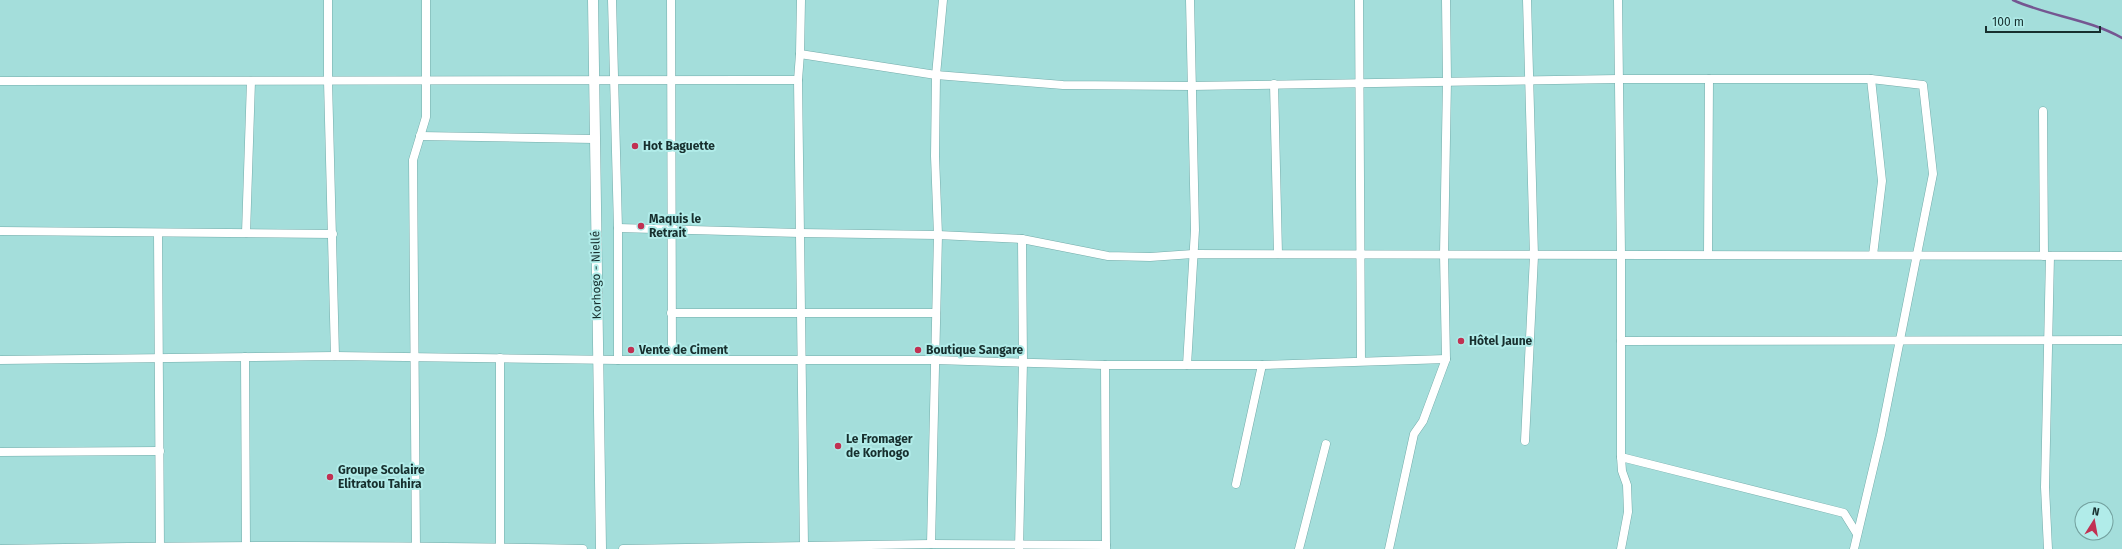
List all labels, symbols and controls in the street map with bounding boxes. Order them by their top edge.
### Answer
scale bar [1986,8,2100,34]
text: 100 m [1992,15,2024,29]
place label: Hot Baguette [643,139,715,153]
marker: Hot Baguette [630,141,640,151]
place label: Maquis le Retrait [649,212,702,240]
marker: Maquis le Retrait [636,221,646,231]
street label: Korhogo - Niellé [588,231,604,319]
place label: Hôtel Jaune [1469,334,1533,348]
marker: Hôtel Jaune [1456,336,1466,346]
place label: Vente de Ciment [638,343,729,357]
place label: Boutique Sangare [926,343,1024,357]
marker: Vente de Ciment [626,345,636,355]
marker: Boutique Sangare [913,345,923,355]
place label: Le Fromager de Korhogo [846,432,913,460]
marker: Le Fromager de Korhogo [833,441,843,451]
place label: Groupe Scolaire Elitratou Tahira [338,463,425,491]
marker: Groupe Scolaire Elitratou Tahira [325,472,335,482]
north arrow [2074,501,2114,541]
text: N [2091,505,2101,519]

